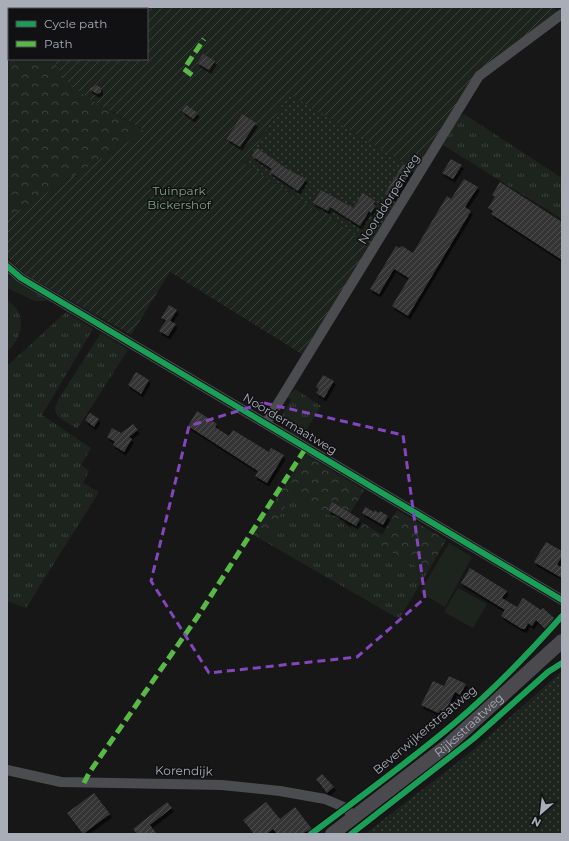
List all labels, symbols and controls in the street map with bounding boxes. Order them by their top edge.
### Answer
legend [8,8,148,60]
text: Cycle path [44,16,107,31]
text: Path [44,36,73,51]
street label: Noorddorperweg [355,151,423,247]
park label: Tuinpark Bickershof [147,183,212,212]
street label: Noordermaatweg [241,390,340,458]
street label: Beverwijkerstraatweg [370,682,480,777]
street label: Rijksstraatweg [431,690,506,760]
street label: Korendijk [155,762,214,779]
north arrow [521,793,561,833]
text: N [529,814,544,830]

